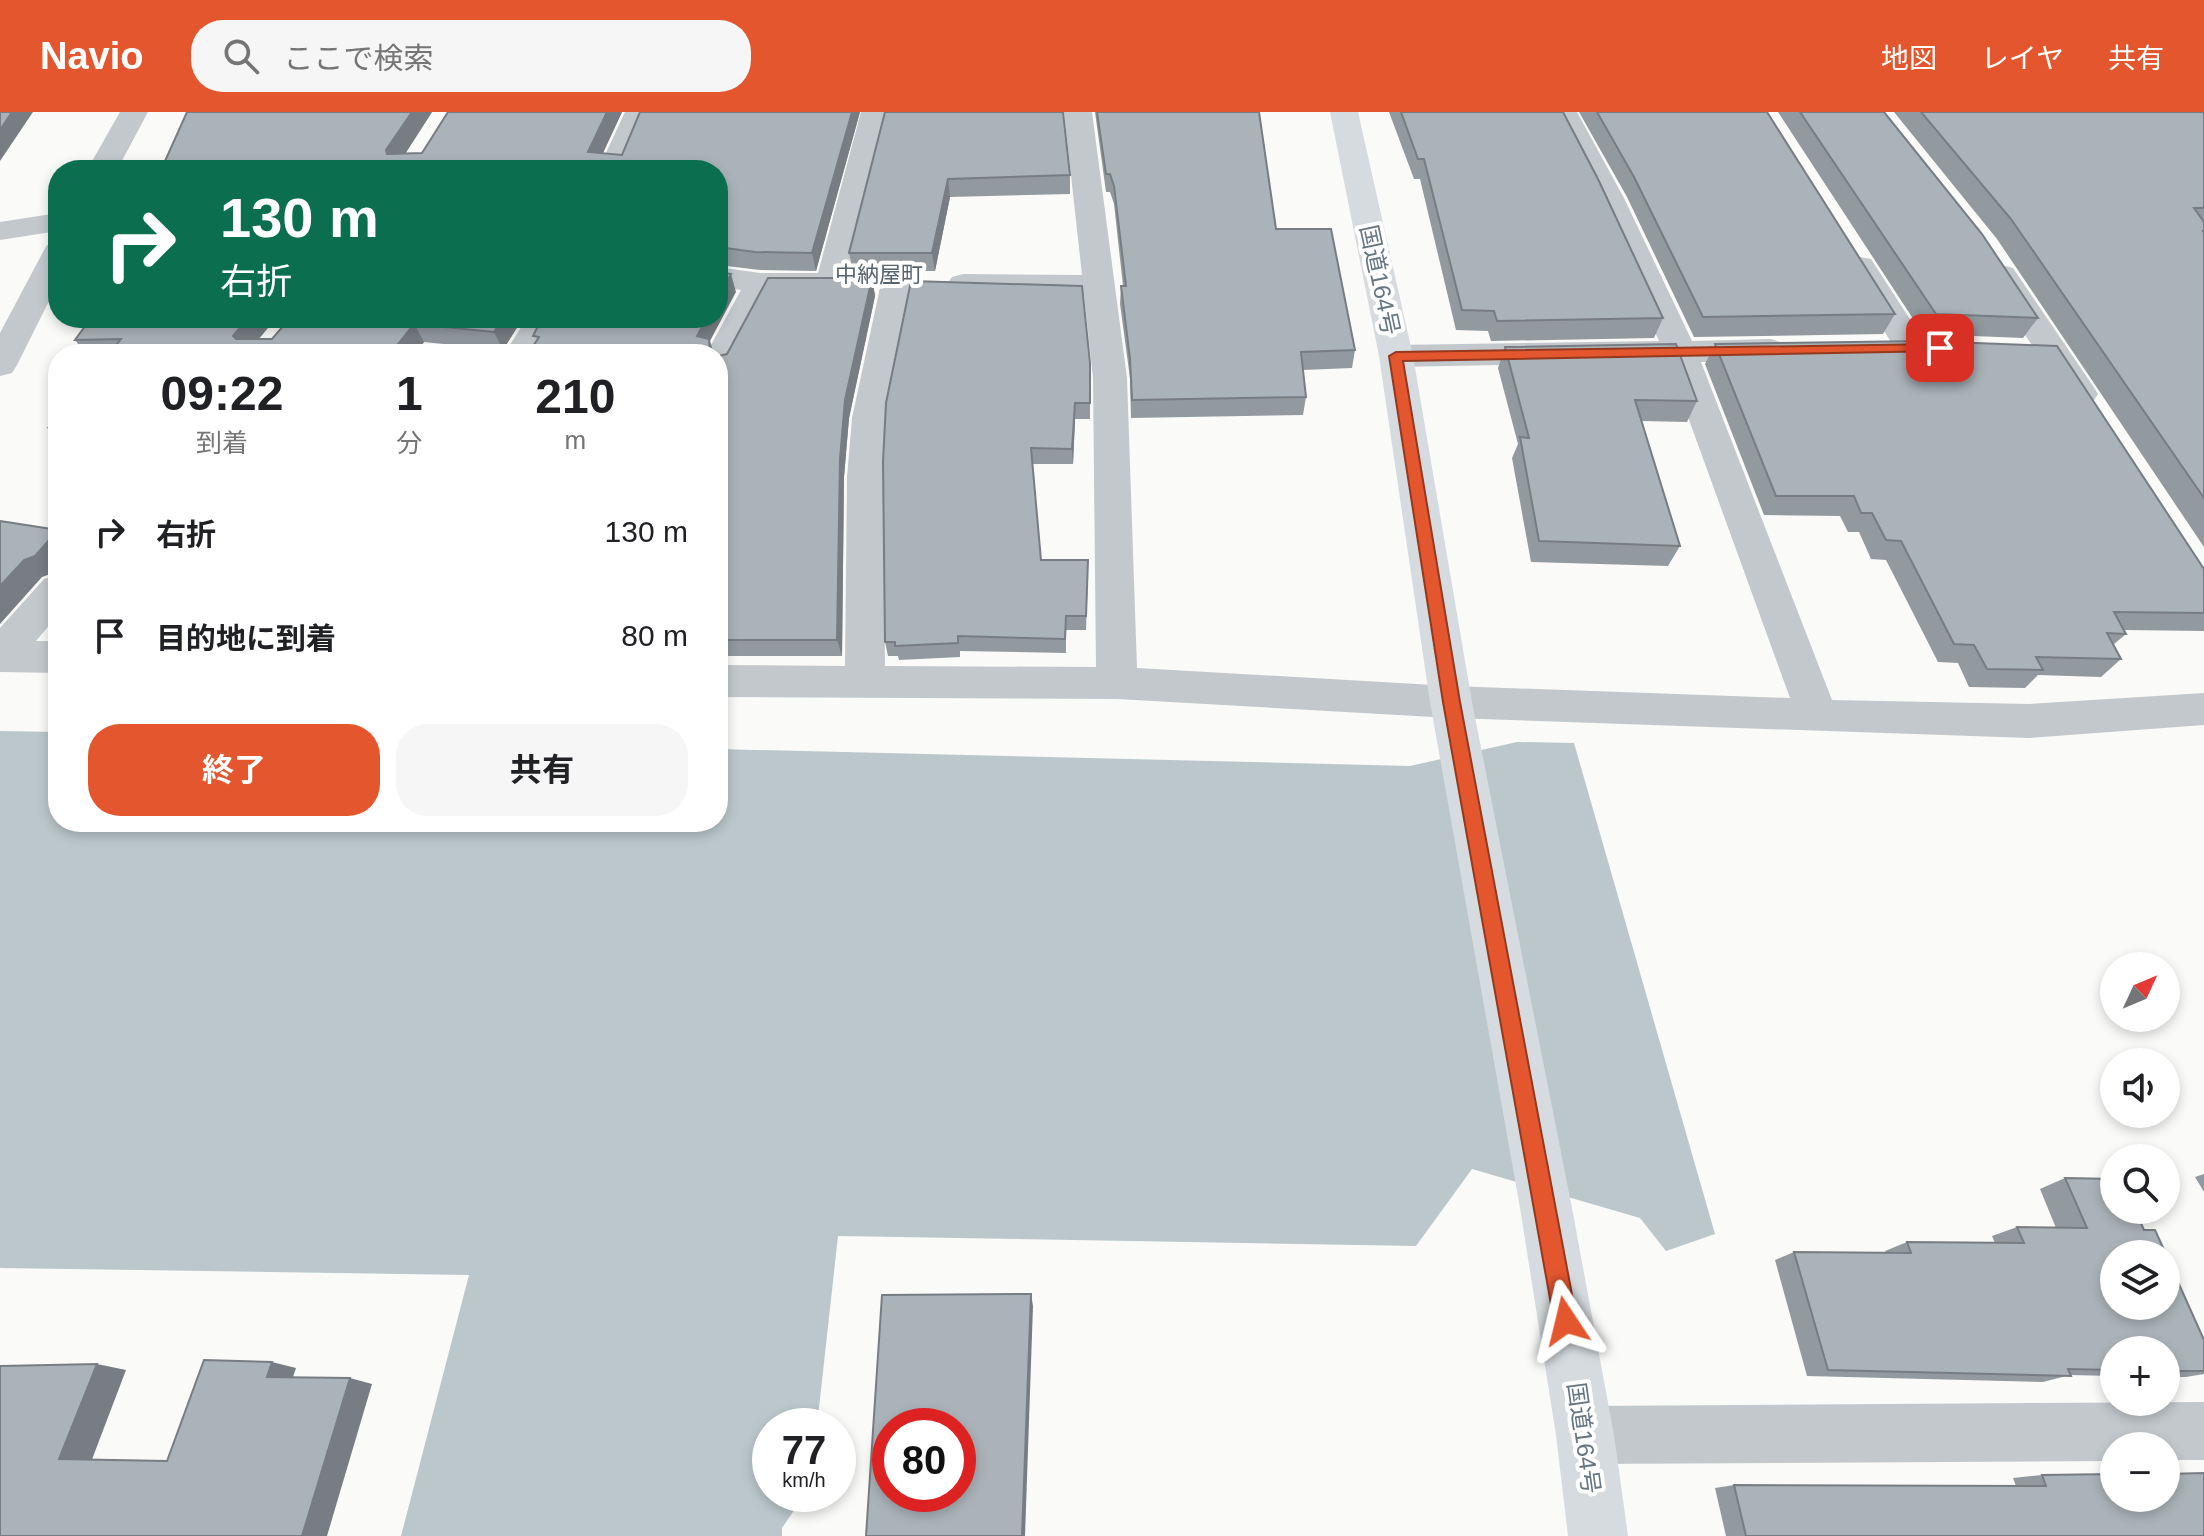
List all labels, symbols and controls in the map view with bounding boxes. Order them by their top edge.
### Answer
search box [191,20,751,92]
icon: search [219,34,263,78]
text: Navio [40,35,143,77]
text: ここで検索 [283,42,433,75]
text: 地図 [1881,43,1937,74]
text: レイヤ [1981,43,2064,74]
text: 共有 [2108,43,2164,74]
text: 130 m [220,186,379,249]
icon: right [88,192,192,296]
street label: 国道164号 [1355,222,1405,338]
text: 右折 [220,261,292,302]
district label: 中納屋町 [835,262,923,287]
pin [1906,314,1974,382]
icon: arrive [1918,326,1962,370]
text: 09:22 [161,367,283,420]
text: 1 [396,367,423,420]
text: 210 [535,370,615,423]
text: m [565,425,586,455]
text: 到着 [196,428,248,458]
text: 分 [396,428,422,458]
icon: right [88,510,132,554]
text: 130 m [605,515,688,548]
text: 右折 [156,518,216,551]
icon: arrive [88,614,132,658]
text: 80 m [621,619,688,652]
text: 目的地に到着 [156,622,336,655]
button: 終了 [88,724,380,816]
button: 共有 [396,724,688,816]
north arrow [2100,952,2180,1032]
map controls [2100,952,2180,1512]
button: sound [2100,1048,2180,1128]
button: search [2100,1144,2180,1224]
button: layers [2100,1240,2180,1320]
position arrow [1524,1279,1608,1363]
button: + [2100,1336,2180,1416]
street label: 国道164号 [1563,1381,1605,1495]
speed limit sign: 80 [872,1408,976,1512]
text: 77 [782,1428,826,1472]
button: − [2100,1432,2180,1512]
text: km/h [782,1469,826,1491]

